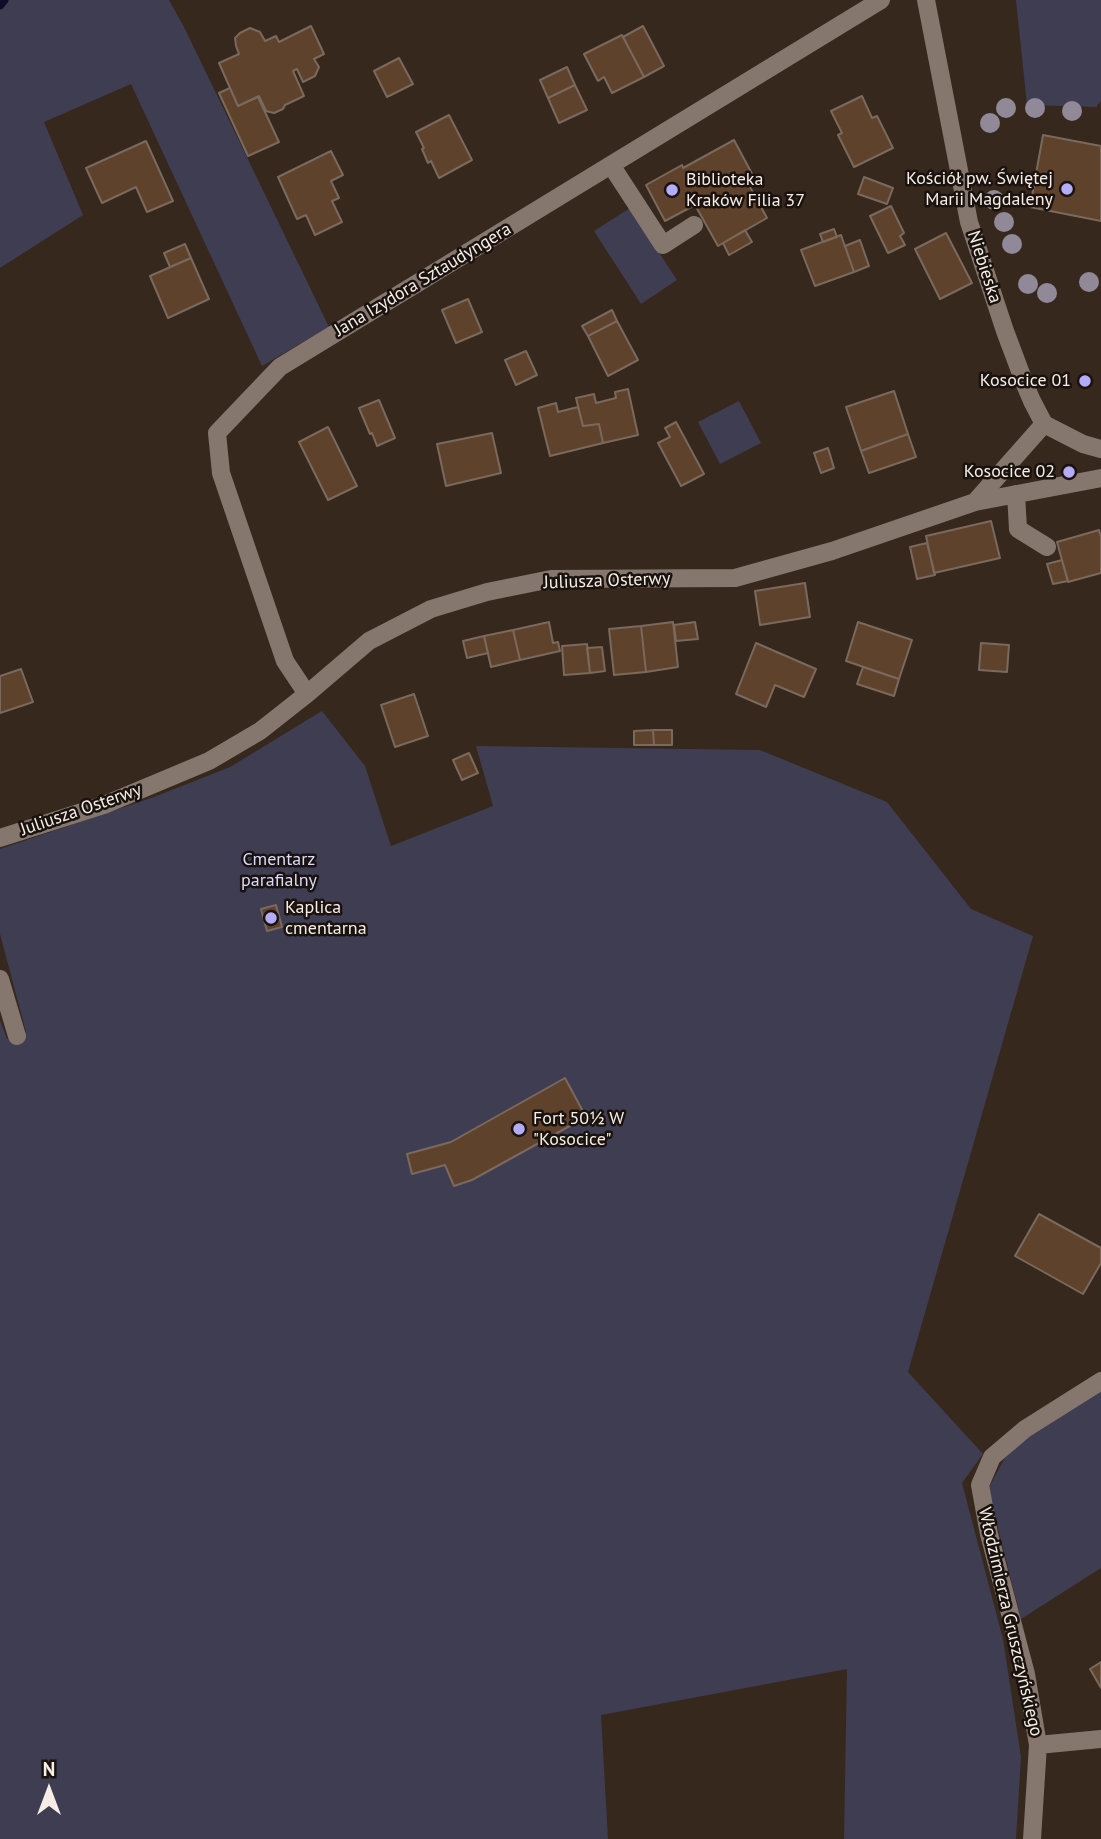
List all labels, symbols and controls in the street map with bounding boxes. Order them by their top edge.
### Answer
place label: Kościół pw. Świętej Marii Magdaleny [906,168,1053,210]
place label: Biblioteka Kraków Filia 37 [686,169,805,212]
marker: Kościół pw. Świętej Marii Magdaleny [1059,181,1075,197]
marker: Biblioteka Kraków Filia 37 [664,182,680,198]
street label: Jana Izydora Sztaudyngera [331,219,515,341]
street label: Niebieska [962,228,1006,306]
place label: Kosocice 01 [980,370,1071,392]
marker: Kosocice 01 [1077,373,1093,389]
place label: Kosocice 02 [964,461,1055,483]
marker: Kosocice 02 [1061,464,1077,480]
street label: Juliusza Osterwy [543,568,671,594]
street label: Juliusza Osterwy [18,779,144,841]
park label: Cmentarz parafialny [241,849,317,892]
place label: Kaplica cmentarna [285,897,367,940]
marker: Kaplica cmentarna [263,910,279,926]
place label: Fort 50½ W "Kosocice" [533,1108,624,1150]
marker: Fort 50½ W "Kosocice" [511,1121,527,1137]
street label: Włodzimierza Gruszczyńskiego [973,1505,1047,1739]
north arrow [14,1755,84,1825]
text: N [43,1757,55,1781]

